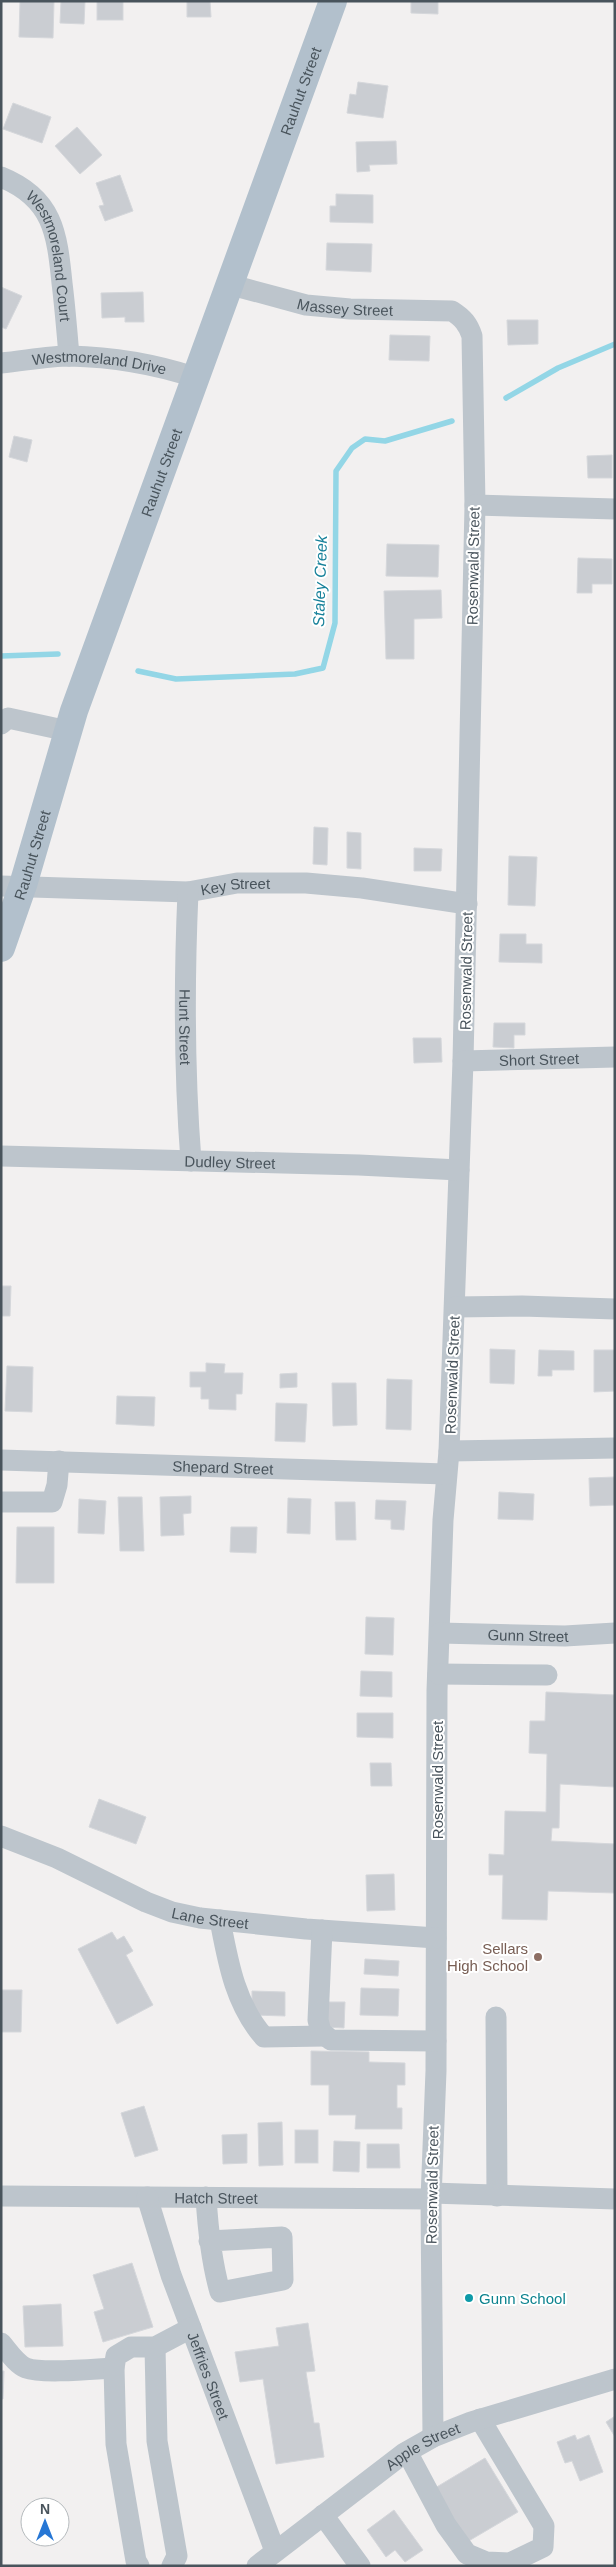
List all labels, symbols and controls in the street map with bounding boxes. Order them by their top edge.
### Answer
street label: Rauhut Street [276,44,324,137]
street label: Westmoreland Court [23,187,75,323]
street label: Massey Street [295,295,394,318]
street label: Westmoreland Drive [31,347,168,377]
street label: Rauhut Street [137,425,185,519]
street label: Rosenwald Street [463,506,483,625]
water label: Staley Creek [310,534,330,627]
street label: Rauhut Street [10,807,53,902]
street label: Key Street [199,874,271,898]
street label: Rosenwald Street [456,911,476,1030]
street label: Hunt Street [177,989,195,1066]
street label: Short Street [499,1049,580,1069]
street label: Dudley Street [184,1152,276,1171]
street label: Rosenwald Street [441,1315,463,1434]
street label: Shepard Street [172,1457,274,1477]
street label: Gunn Street [487,1626,570,1645]
street label: Rosenwald Street [429,1720,446,1839]
street label: Lane Street [170,1904,250,1932]
place label: Sellars High School [447,1940,528,1974]
marker: Sellars High School [532,1951,544,1963]
street label: Rosenwald Street [422,2125,442,2244]
street label: Hatch Street [174,2189,259,2206]
place label: Gunn School [479,2290,566,2307]
marker: Gunn School [463,2292,475,2304]
street label: Jeffries Street [185,2329,233,2422]
street label: Apple Street [382,2419,463,2473]
north arrow [20,2497,70,2547]
text: N [40,2501,50,2517]

